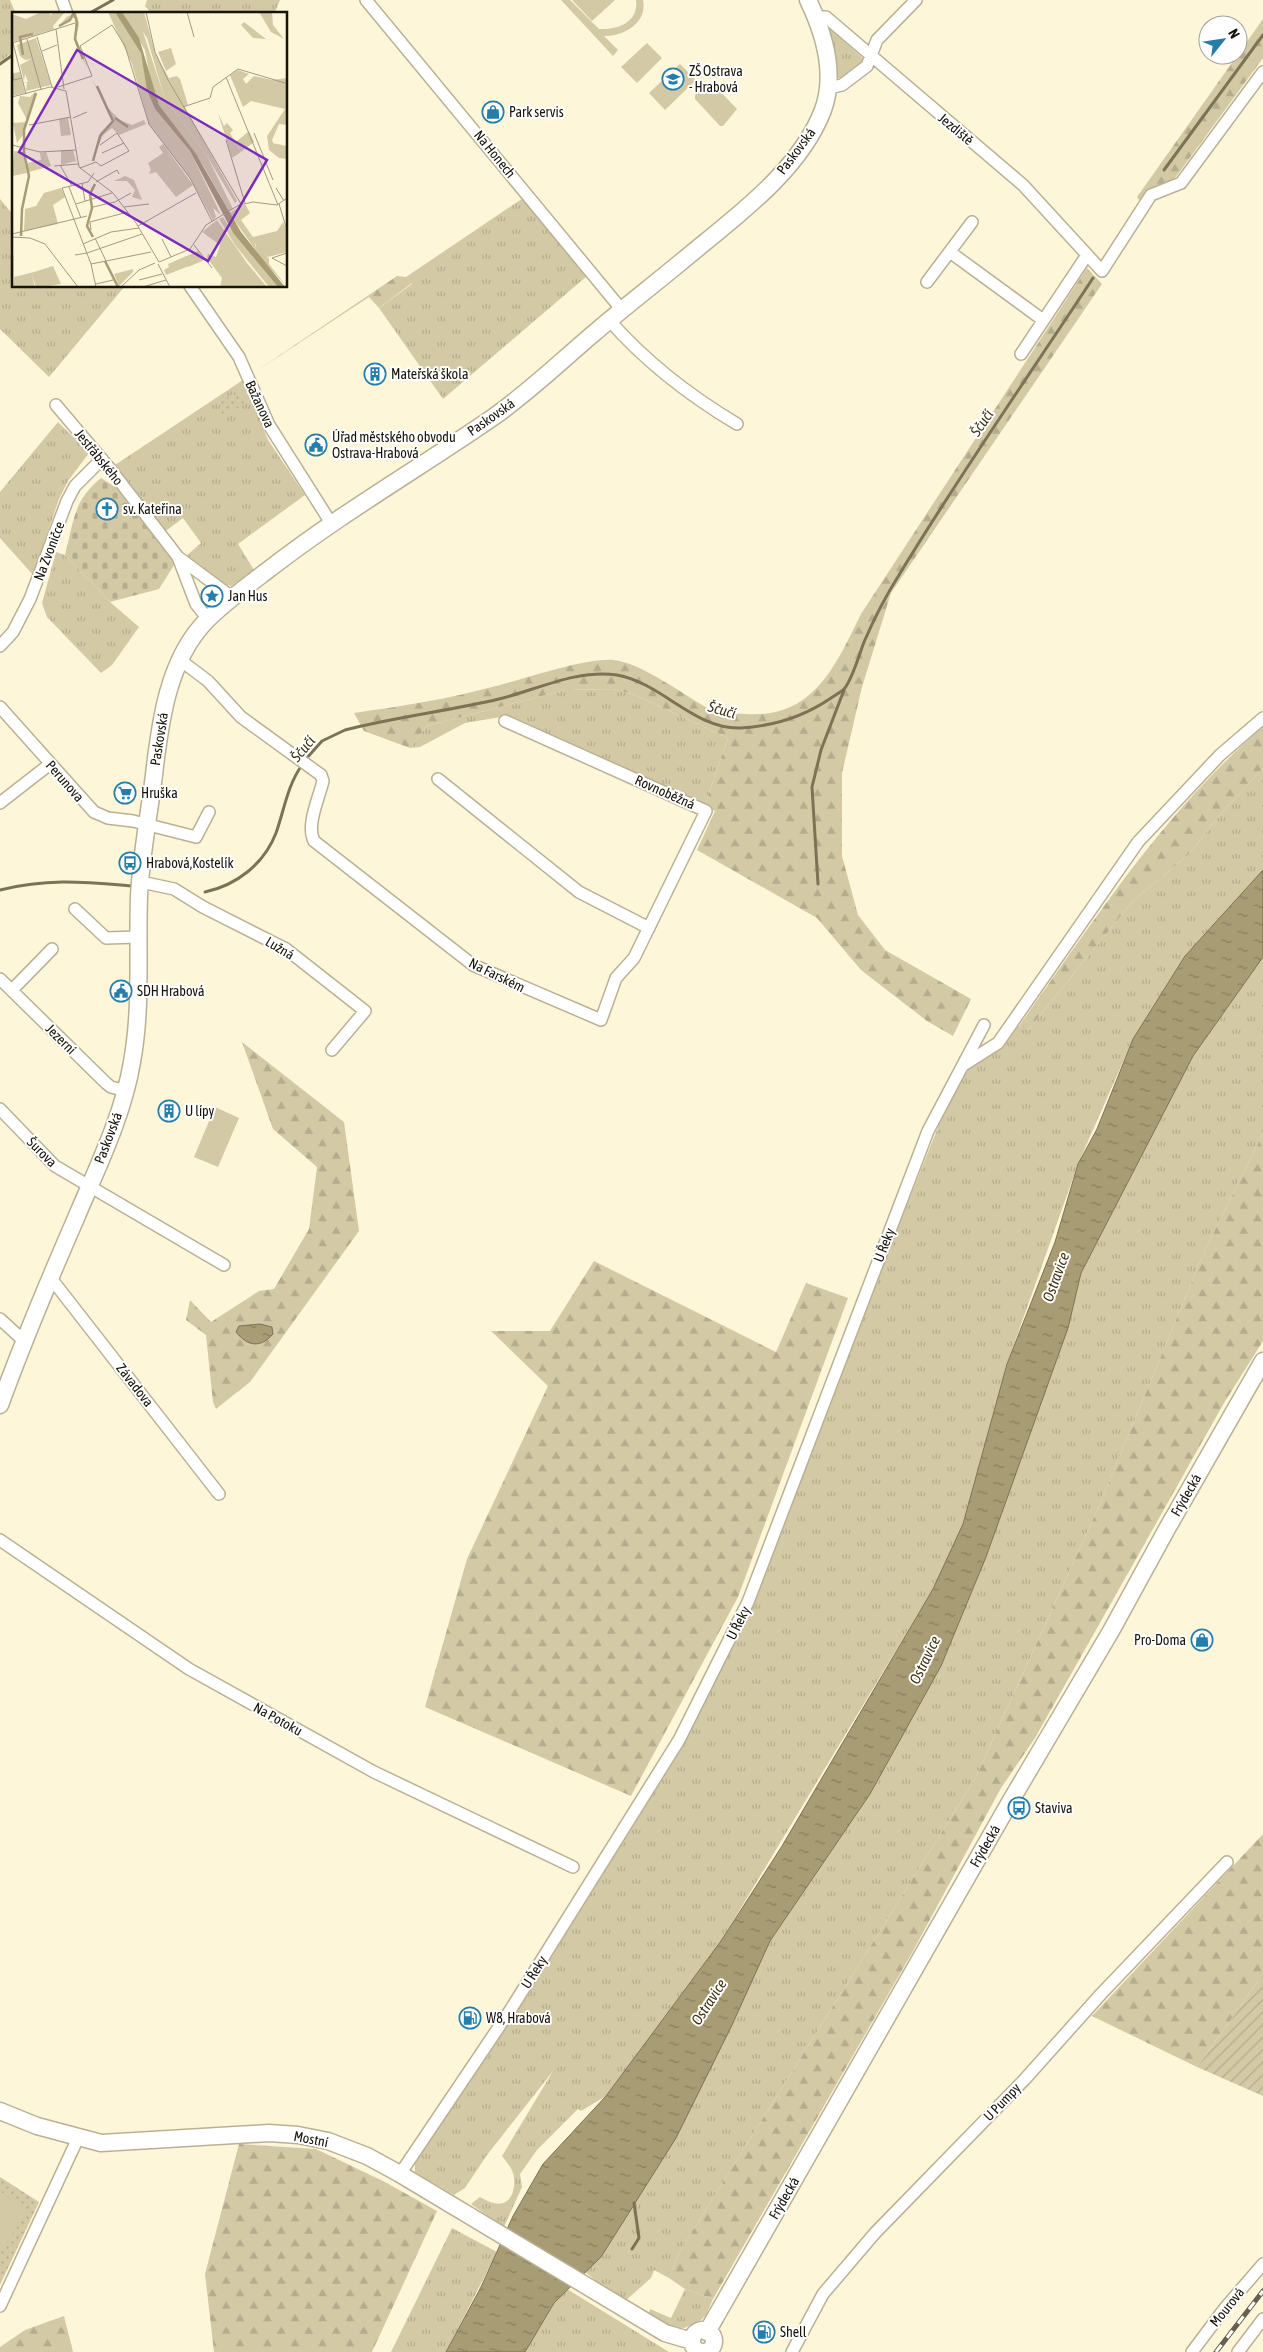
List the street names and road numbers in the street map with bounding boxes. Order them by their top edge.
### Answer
street label: Jezdiště [935,110,977,148]
street label: Paskovská [773,125,819,177]
street label: Na Honech [471,127,519,181]
street label: Bažanova [242,378,278,430]
street label: Paskovská [464,395,518,439]
street label: Jestřábského [72,426,126,488]
street label: Na Zvoničce [30,519,68,583]
street label: Paskovská [147,711,171,767]
street label: Perunova [43,757,87,805]
street label: Rovnoběžná [633,772,697,812]
street label: Lužná [263,933,297,963]
street label: Na Farském [467,955,527,995]
street label: Jezerní [43,1021,79,1057]
street label: Paskovská [91,1110,125,1166]
street label: Šurova [24,1134,60,1170]
street label: U Řeky [870,1225,898,1264]
street label: Závadova [113,1360,157,1410]
street label: Frýdecká [1168,1471,1204,1519]
street label: U Řeky [723,1603,753,1642]
street label: Na Potoku [251,1699,305,1739]
street label: Frýdecká [967,1822,1003,1870]
street label: U Řeky [518,1953,550,1991]
street label: U Pumpy [980,2080,1024,2124]
street label: Mostní [292,2128,330,2150]
street label: Frýdecká [766,2174,802,2222]
street label: Mourová [1206,2284,1248,2330]

